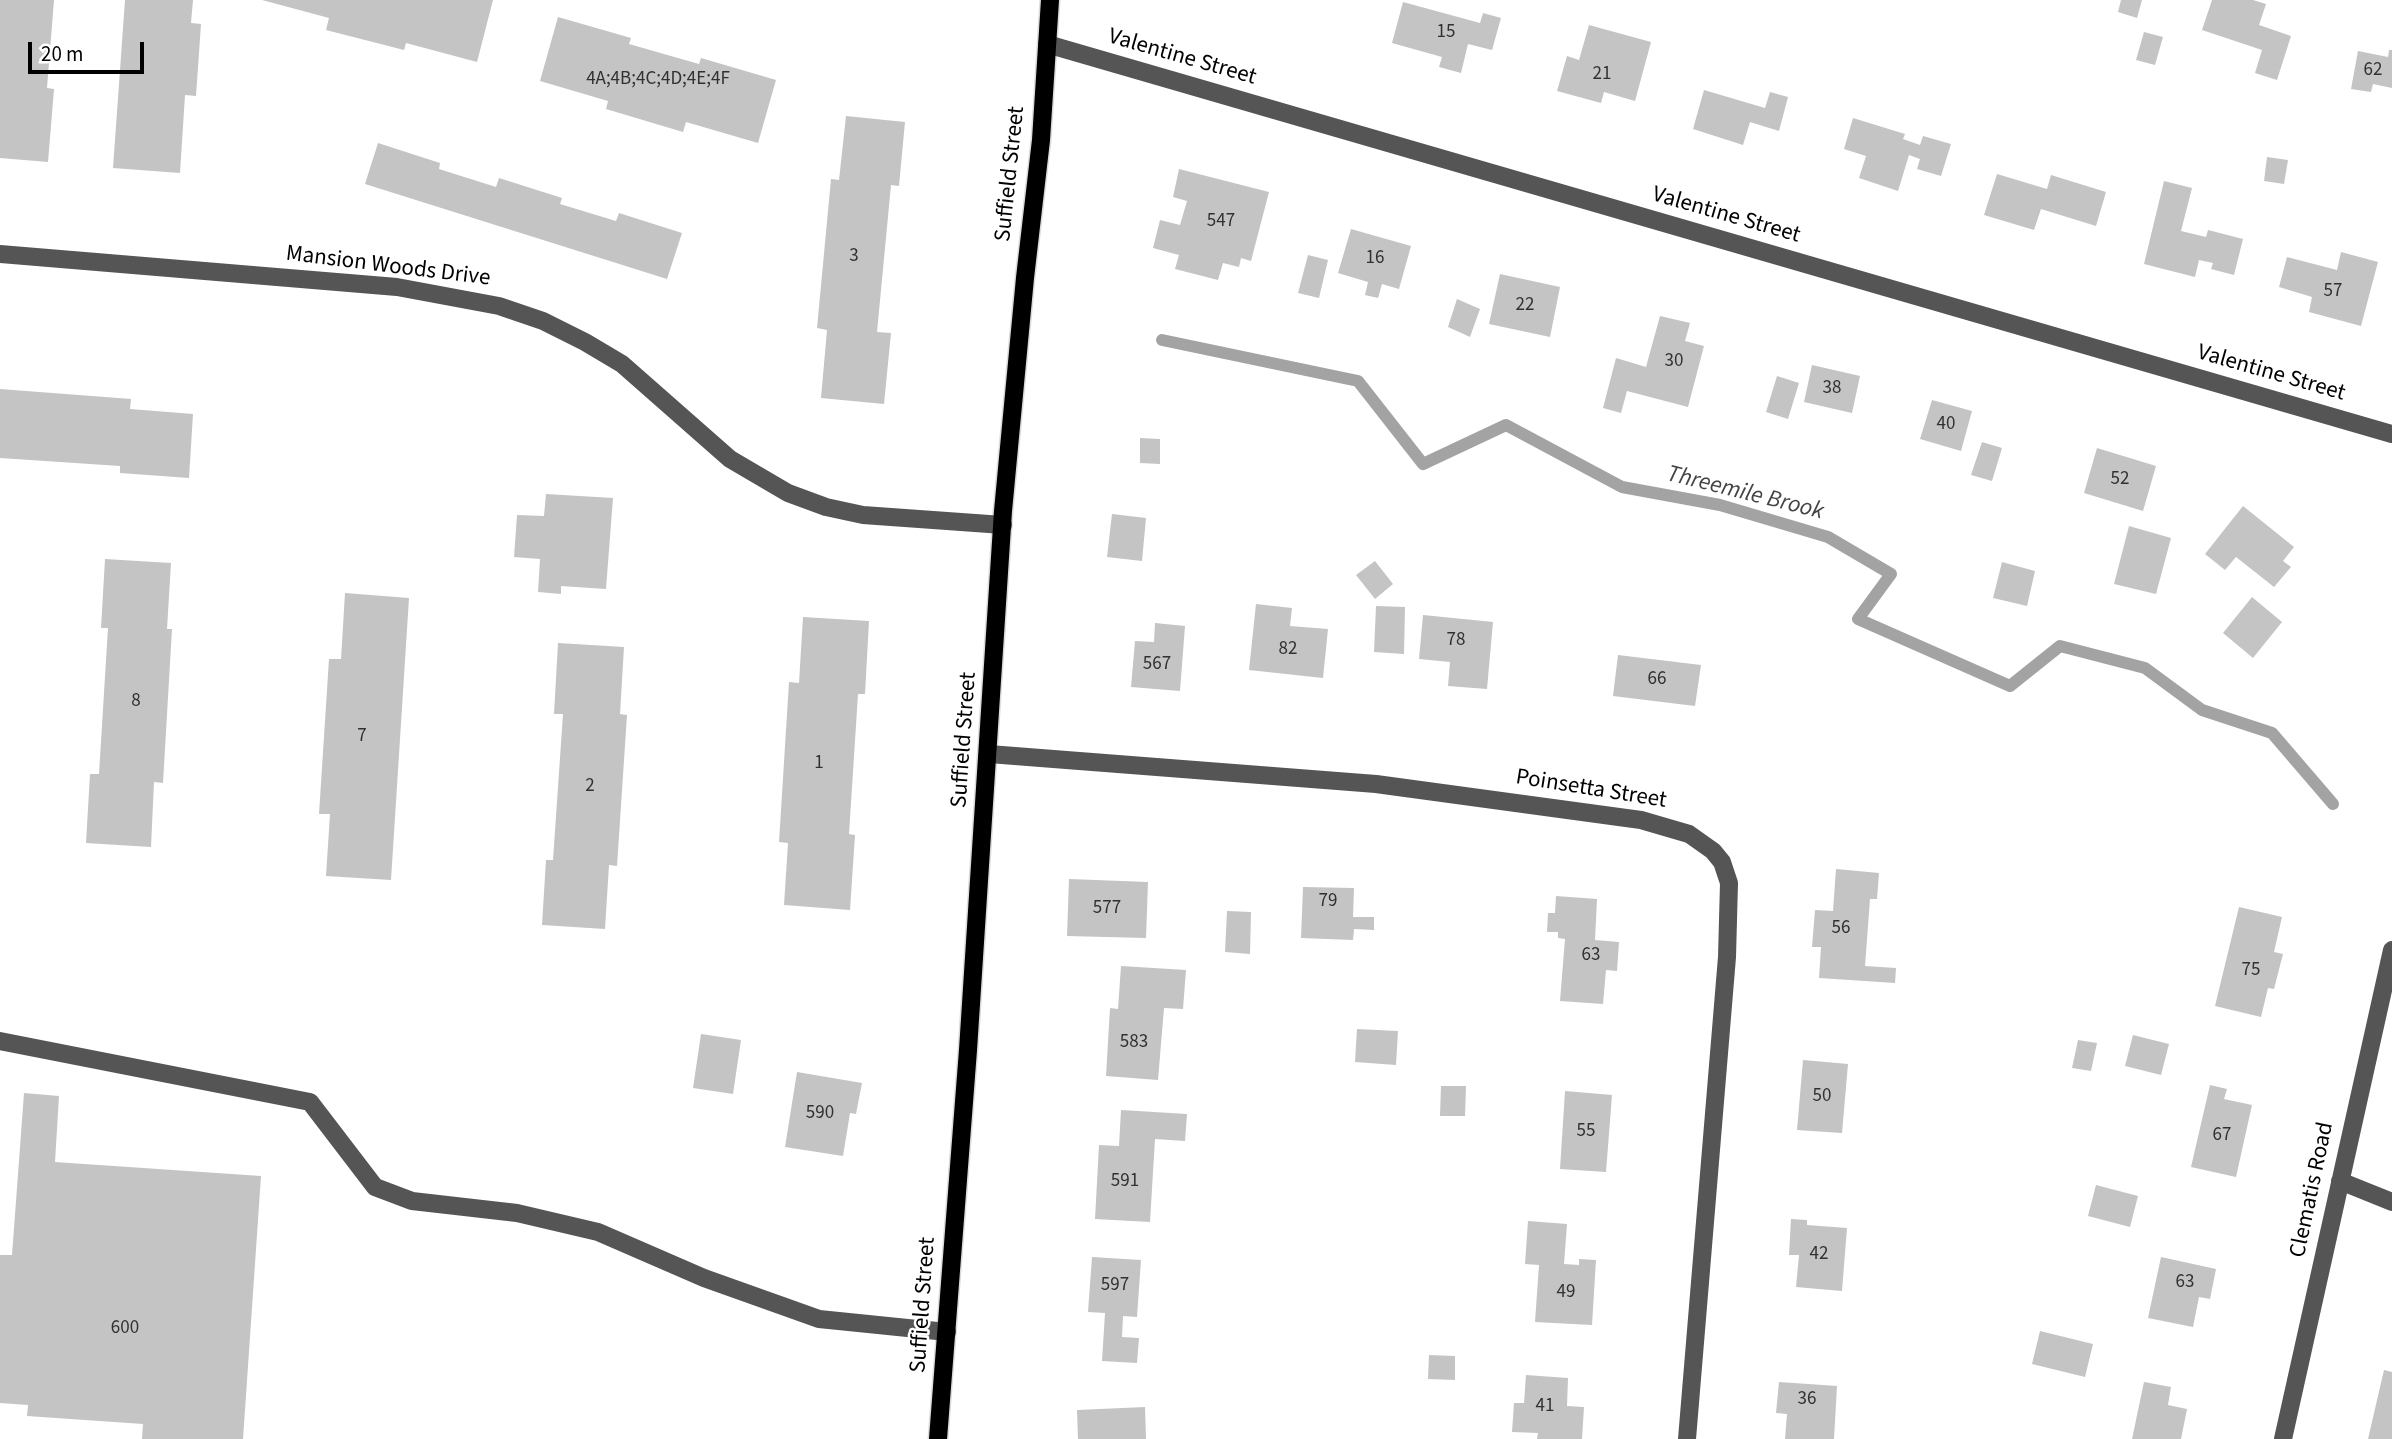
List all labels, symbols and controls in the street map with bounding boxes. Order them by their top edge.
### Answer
house number: 15 [1437,22,1455,44]
street label: Valentine Street [1105,24,1259,92]
scale bar [32,28,147,72]
text: 20 m [41,39,83,69]
house number: 62 [2364,60,2382,82]
house number: 21 [1593,64,1611,86]
house number: 4A;4B;4C;4D;4E;4F [586,69,730,91]
street label: Suffield Street [990,105,1032,243]
street label: Valentine Street [1649,182,1803,250]
house number: 547 [1207,211,1235,233]
street label: Mansion Woods Drive [284,241,492,293]
house number: 3 [849,246,859,268]
house number: 16 [1366,248,1384,270]
house number: 57 [2324,281,2342,303]
house number: 22 [1516,295,1534,317]
street label: Valentine Street [2194,340,2348,408]
house number: 30 [1665,351,1683,373]
house number: 38 [1823,378,1841,400]
house number: 40 [1937,414,1955,436]
water label: Threemile Brook [1664,461,1826,527]
house number: 52 [2111,469,2129,491]
house number: 78 [1447,630,1465,652]
house number: 82 [1279,639,1297,661]
house number: 567 [1143,654,1171,676]
house number: 66 [1648,669,1666,691]
street label: Suffield Street [946,671,984,809]
house number: 8 [131,691,141,713]
house number: 7 [357,726,367,748]
house number: 1 [814,753,824,775]
street label: Poinsetta Street [1514,764,1668,816]
house number: 2 [585,776,595,798]
house number: 79 [1319,891,1337,913]
house number: 577 [1093,898,1121,920]
house number: 56 [1832,918,1850,940]
house number: 63 [1582,945,1600,967]
house number: 75 [2242,960,2260,982]
house number: 583 [1120,1032,1148,1054]
house number: 50 [1813,1086,1831,1108]
house number: 590 [806,1103,834,1125]
street label: Clematis Road [2285,1120,2341,1260]
house number: 55 [1577,1121,1595,1143]
house number: 67 [2213,1125,2231,1147]
house number: 591 [1111,1171,1139,1193]
street label: Suffield Street [905,1236,943,1374]
house number: 42 [1810,1244,1828,1266]
house number: 63 [2176,1272,2194,1294]
house number: 597 [1101,1275,1129,1297]
house number: 49 [1557,1282,1575,1304]
house number: 600 [111,1318,139,1340]
house number: 36 [1798,1389,1816,1411]
house number: 41 [1536,1396,1554,1418]

